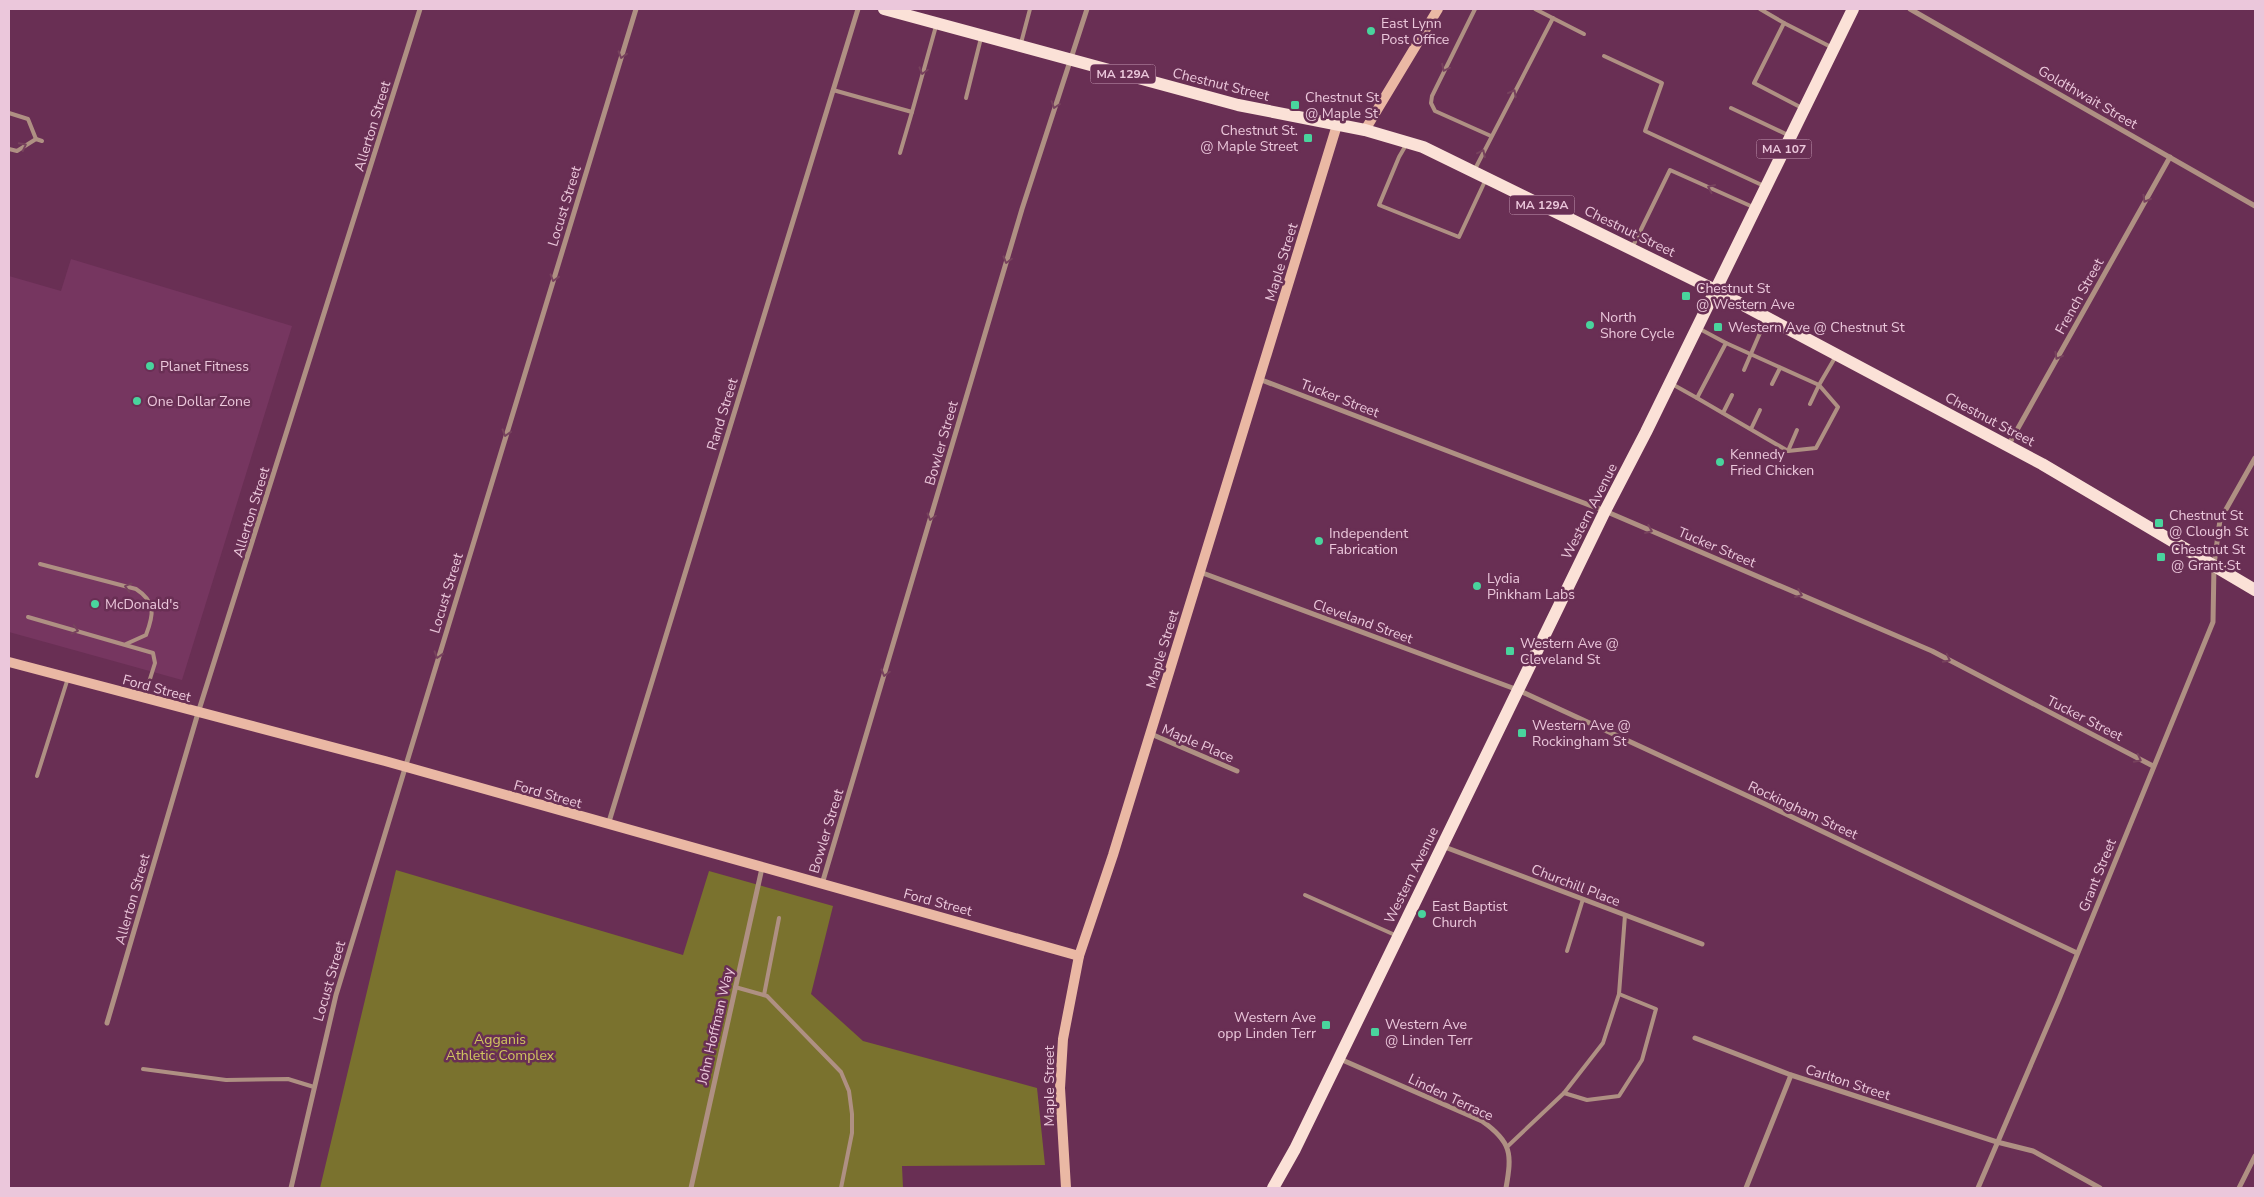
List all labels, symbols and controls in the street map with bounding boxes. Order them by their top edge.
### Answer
place label: East Lynn Post Office [1381,14,1449,49]
marker: East Lynn Post Office [1365,25,1377,37]
one-way arrow [618,51,628,59]
street label: Goldthwait Street [2035,61,2141,134]
street label: Chestnut Street [1171,63,1271,106]
one-way arrow [1441,63,1451,72]
road number: MA 129A [1090,64,1156,84]
one-way arrow [919,66,929,74]
street label: Allerton Street [350,79,395,174]
place label: Chestnut St @ Maple St [1305,88,1379,123]
one-way arrow [1507,89,1517,98]
marker: Chestnut St @ Maple St [1289,99,1301,111]
one-way arrow [1051,101,1061,109]
place label: Chestnut St. @ Maple Street [1200,121,1298,156]
marker: Chestnut St. @ Maple Street [1302,132,1314,144]
road number: MA 107 [1756,140,1812,158]
one-way arrow [17,143,26,153]
one-way arrow [1476,149,1486,158]
street label: Locust Street [543,164,586,249]
one-way arrow [1707,184,1716,195]
one-way arrow [2142,194,2152,203]
road number: MA 129A [1510,196,1574,214]
street label: Chestnut Street [1581,201,1678,262]
street label: Maple Street [1261,221,1302,304]
street label: French Street [2051,255,2108,338]
one-way arrow [1002,256,1012,264]
one-way arrow [550,273,560,281]
place label: Chestnut St @ Western Ave [1696,279,1795,314]
marker: Chestnut St @ Western Ave [1680,290,1692,302]
place label: North Shore Cycle [1600,308,1675,343]
place label: Western Ave @ Chestnut St [1728,318,1905,337]
marker: North Shore Cycle [1584,319,1596,331]
marker: Western Ave @ Chestnut St [1712,321,1724,333]
one-way arrow [2054,351,2064,360]
place label: Planet Fitness [160,357,249,376]
marker: Planet Fitness [144,360,156,372]
street label: Tucker Street [1298,375,1382,422]
street label: Rand Street [702,376,743,453]
street label: Chestnut Street [1942,388,2038,451]
place label: One Dollar Zone [147,392,250,411]
marker: One Dollar Zone [131,395,143,407]
street label: Bowler Street [920,398,963,488]
one-way arrow [502,428,512,437]
place label: Kennedy Fried Chicken [1730,445,1814,480]
marker: Kennedy Fried Chicken [1714,456,1726,468]
street label: Western Avenue [1557,460,1622,562]
street label: Allerton Street [229,465,274,560]
place label: Chestnut St @ Clough St [2169,506,2248,541]
one-way arrow [926,512,936,521]
marker: Chestnut St @ Clough St [2153,517,2165,529]
street label: Tucker Street [1675,523,1759,572]
place label: Independent Fabrication [1329,524,1408,559]
one-way arrow [1644,524,1653,534]
marker: Independent Fabrication [1313,535,1325,547]
place label: Chestnut St @ Grant St [2171,540,2245,575]
street label: Locust Street [425,551,468,636]
marker: Chestnut St @ Grant St [2155,551,2167,563]
place label: Lydia Pinkham Labs [1487,569,1575,604]
marker: Lydia Pinkham Labs [1471,580,1483,592]
one-way arrow [125,583,133,593]
one-way arrow [1794,588,1803,599]
place label: McDonald's [105,595,179,614]
street label: Cleveland Street [1310,595,1415,648]
marker: McDonald's [89,598,101,610]
street label: Maple Street [1142,608,1183,691]
one-way arrow [70,624,78,634]
place label: Western Ave @ Cleveland St [1520,634,1619,669]
marker: Western Ave @ Cleveland St [1504,645,1516,657]
one-way arrow [434,651,444,659]
one-way arrow [1942,653,1951,663]
one-way arrow [880,668,890,676]
street label: Ford Street [121,670,193,707]
street label: Tucker Street [2044,691,2126,746]
place label: Western Ave @ Rockingham St [1532,716,1631,751]
street label: Maple Place [1159,720,1237,767]
marker: Western Ave @ Rockingham St [1516,727,1528,739]
one-way arrow [2133,753,2142,763]
street label: Ford Street [512,776,584,813]
street label: Rockingham Street [1745,777,1861,844]
street label: Bowler Street [805,787,848,876]
street label: Western Avenue [1380,824,1443,927]
street label: Grant Street [2074,836,2121,915]
street label: Allerton Street [110,851,155,947]
street label: Churchill Place [1529,860,1623,911]
street label: Ford Street [902,884,974,921]
place label: East Baptist Church [1432,897,1507,932]
marker: East Baptist Church [1416,908,1428,920]
street label: Locust Street [309,939,350,1024]
street label: John Hoffman Way [693,965,738,1087]
place label: Western Ave opp Linden Terr [1218,1008,1316,1043]
place label: Western Ave @ Linden Terr [1385,1015,1473,1050]
marker: Western Ave opp Linden Terr [1320,1019,1332,1031]
marker: Western Ave @ Linden Terr [1369,1026,1381,1038]
park label: Agganis Athletic Complex [446,1030,555,1065]
street label: Maple Street [1040,1045,1059,1126]
street label: Carlton Street [1803,1060,1893,1105]
street label: Linden Terrace [1405,1069,1496,1125]

